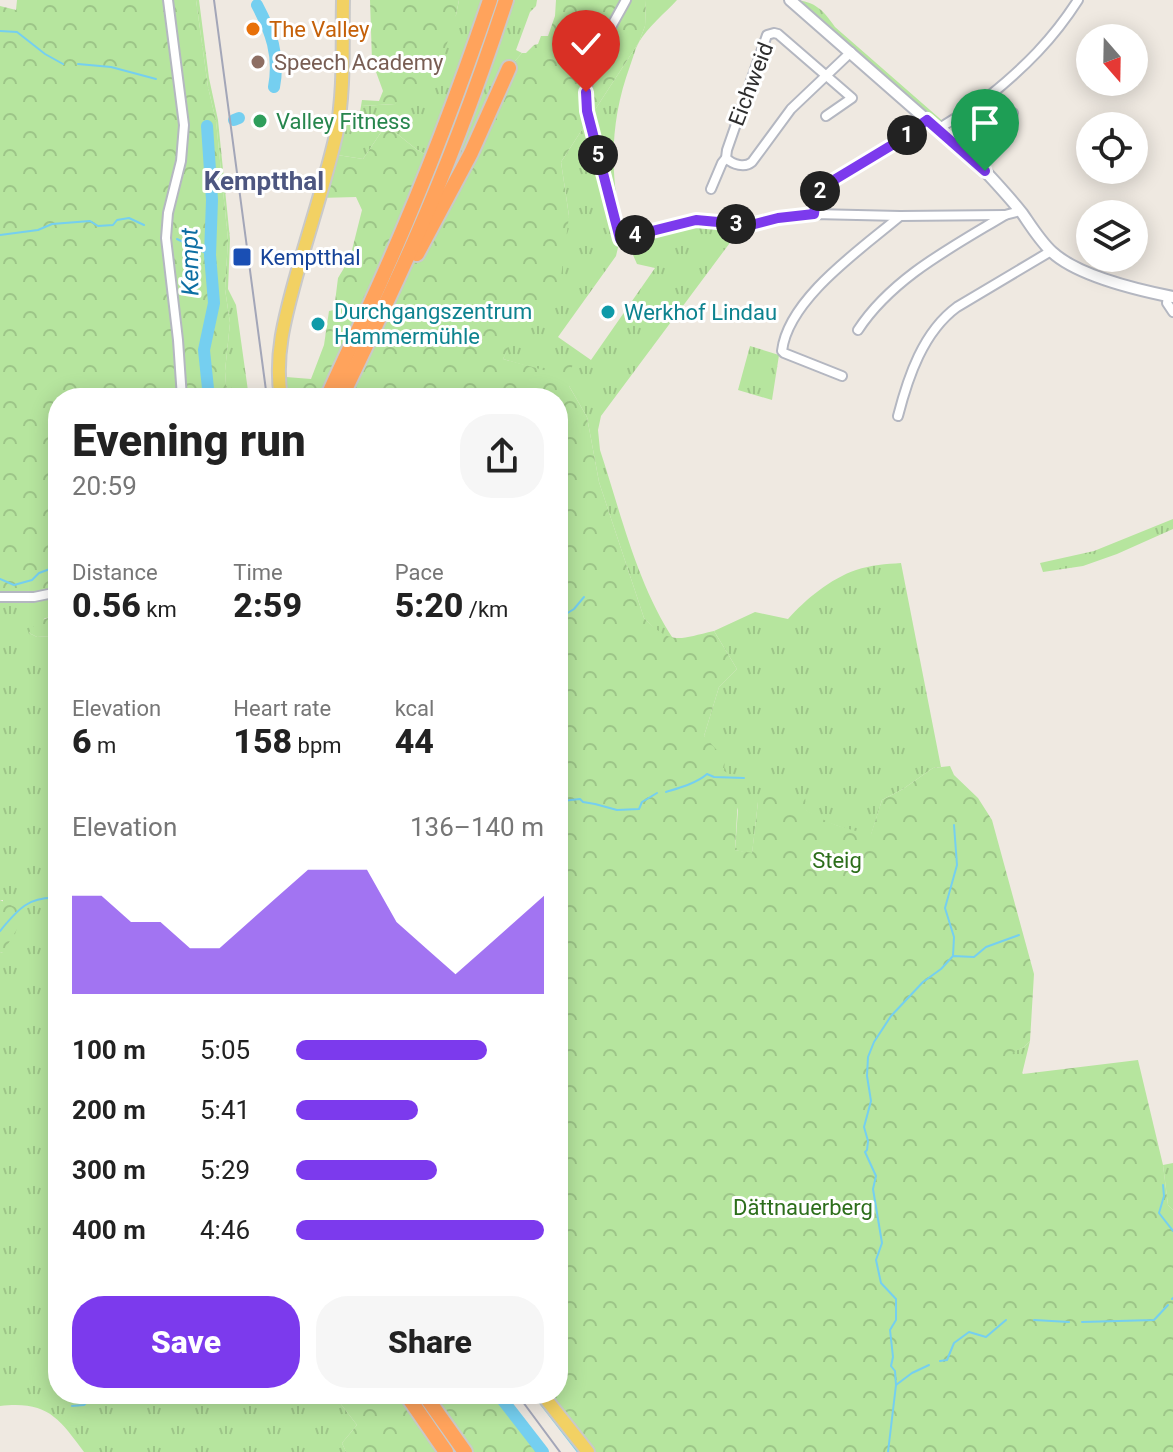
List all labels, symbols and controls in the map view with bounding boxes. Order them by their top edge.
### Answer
pin [552,10,620,92]
place label: The Valley [269,17,370,42]
marker: The Valley [244,20,262,38]
icon: check [564,22,608,66]
north arrow [1076,24,1148,96]
map controls [1076,24,1148,272]
street label: Eichweid [724,39,778,129]
place label: Speech Academy [274,50,444,75]
marker: Speech Academy [249,53,267,71]
pin [951,89,1019,171]
icon: arrive [963,101,1007,145]
place label: Valley Fitness [276,109,411,134]
marker: Valley Fitness [251,112,269,130]
button: locate [1076,112,1148,184]
pin: 1 [887,115,927,155]
text: 1 [901,122,913,147]
pin: 5 [578,135,618,175]
text: 5 [592,142,604,167]
district label: Kemptthal [204,166,324,196]
pin: 2 [800,171,840,211]
text: 2 [814,178,826,203]
button: layers [1076,200,1148,272]
pin: 3 [716,204,756,244]
text: 3 [730,211,742,236]
pin: 4 [615,215,655,255]
text: 4 [629,222,641,247]
water label: Kempt [175,228,205,296]
place label: Kemptthal [260,245,361,270]
marker: Kemptthal [231,246,253,268]
place label: Durchgangszentrum Hammermühle [334,299,532,349]
place label: Werkhof Lindau [624,300,777,325]
marker: Werkhof Lindau [599,303,617,321]
marker: Durchgangszentrum Hammermühle [309,315,327,333]
button: share [460,414,544,498]
text: Evening run [72,415,306,467]
text: 20:59 [72,471,137,501]
text: Distance [72,560,158,585]
text: Time [233,560,283,585]
text: Pace [395,560,444,585]
text: 0.56 [72,585,141,625]
text: 2:59 [233,585,302,625]
text: 5:20 [395,585,463,625]
text: km [141,597,177,622]
text: /km [463,597,508,622]
text: Elevation [72,696,161,721]
text: Heart rate [233,696,331,721]
text: kcal [395,696,434,721]
text: 6 [72,721,92,761]
text: 158 [233,721,292,761]
text: 44 [395,721,434,761]
text: m [92,733,116,758]
text: bpm [292,733,342,758]
text: Elevation [72,812,177,842]
text: 136–140 m [410,812,544,842]
park label: Steig [812,848,862,873]
text: 100 m [72,1035,146,1065]
text: 5:05 [200,1035,250,1065]
text: 200 m [72,1095,146,1125]
text: 5:41 [200,1095,250,1125]
text: 300 m [72,1155,146,1185]
text: 5:29 [200,1155,250,1185]
park label: Dättnauerberg [733,1195,873,1220]
text: 400 m [72,1215,146,1245]
text: 4:46 [200,1215,250,1245]
button: Save [72,1296,300,1388]
button: Share [316,1296,544,1388]

